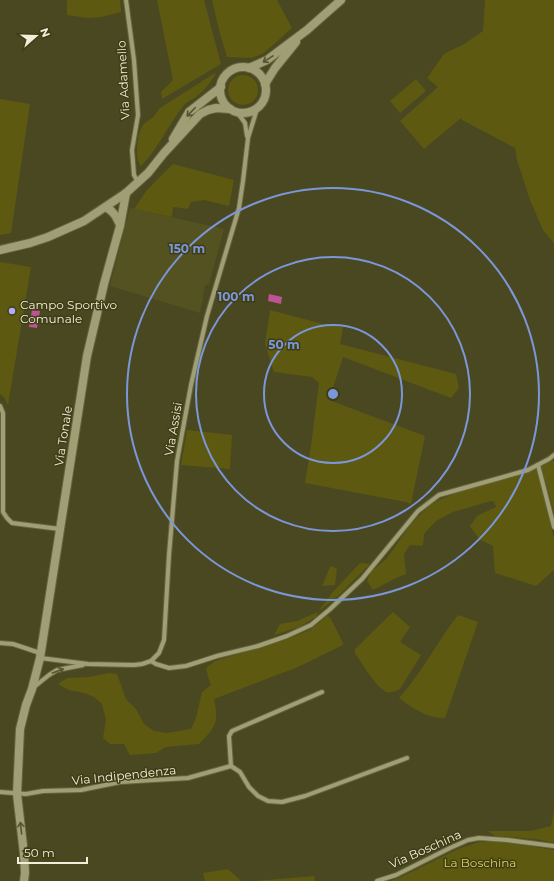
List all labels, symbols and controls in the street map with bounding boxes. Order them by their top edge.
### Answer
north arrow [16,16,56,56]
text: N [37,26,53,39]
street label: Via Adamello [113,40,133,120]
one-way arrow [263,55,274,63]
one-way arrow [186,107,196,117]
text: 150 m [169,241,205,256]
text: 100 m [218,289,254,304]
place label: Campo Sportivo Comunale [20,297,117,326]
marker: Campo Sportivo Comunale [7,306,17,316]
text: 50 m [268,337,300,352]
centre of rings [326,387,340,401]
street label: Via Assisi [161,401,185,457]
street label: Via Tonale [51,405,75,467]
one-way arrow [51,667,63,675]
street label: Via Indipendenza [71,762,177,788]
one-way arrow [17,822,25,835]
street label: Via Boschina [387,826,463,872]
scale bar [18,839,87,865]
text: 50 m [24,845,55,860]
park label: La Boschina [444,855,516,870]

